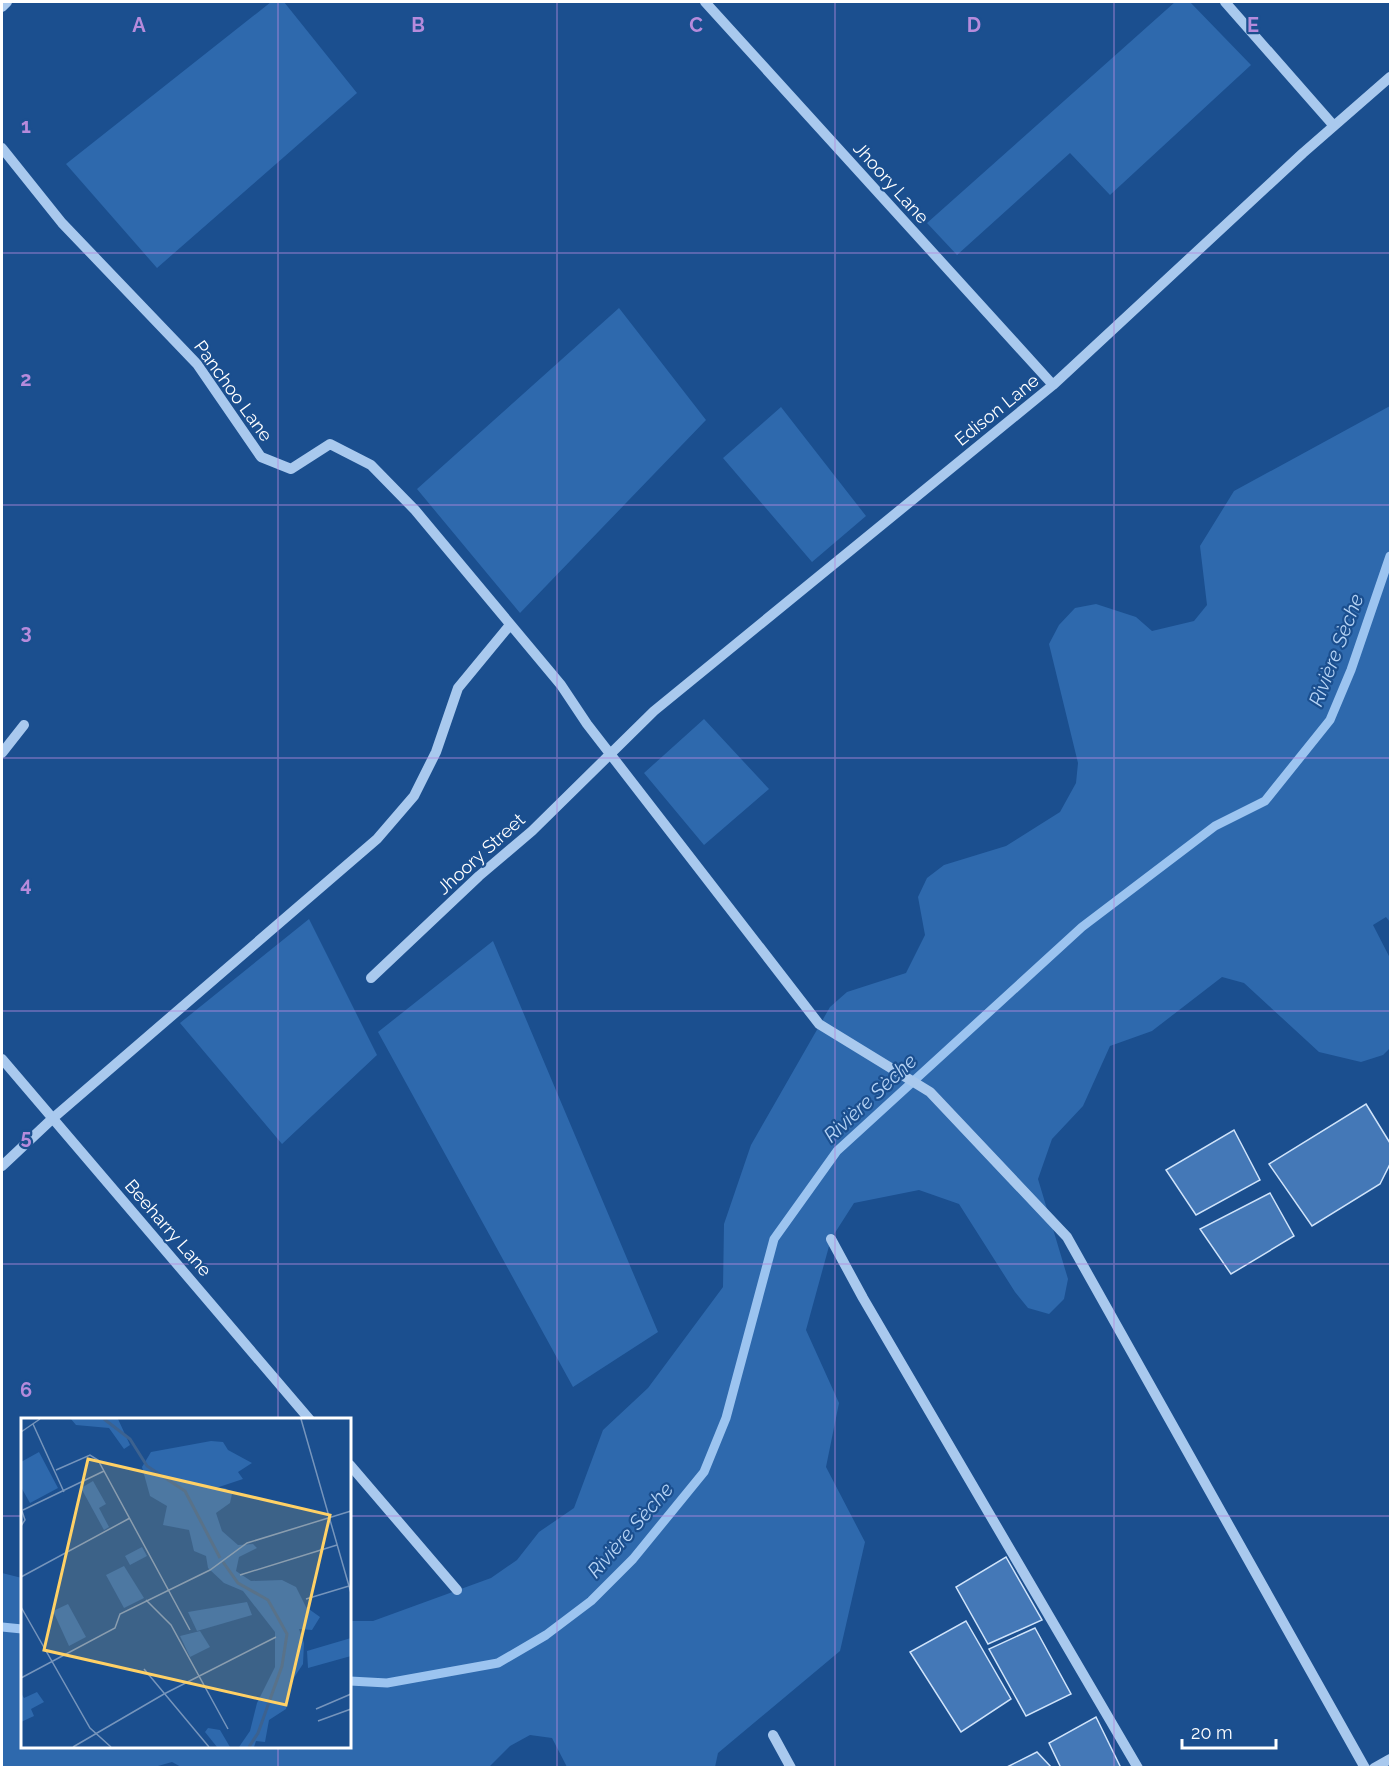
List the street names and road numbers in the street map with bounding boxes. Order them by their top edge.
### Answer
street label: Jhoory Lane [849,138,934,228]
street label: Panchoo Lane [190,336,277,445]
street label: Edison Lane [951,369,1043,450]
street label: Jhoory Street [433,809,529,898]
street label: Beeharry Lane [121,1175,216,1281]

